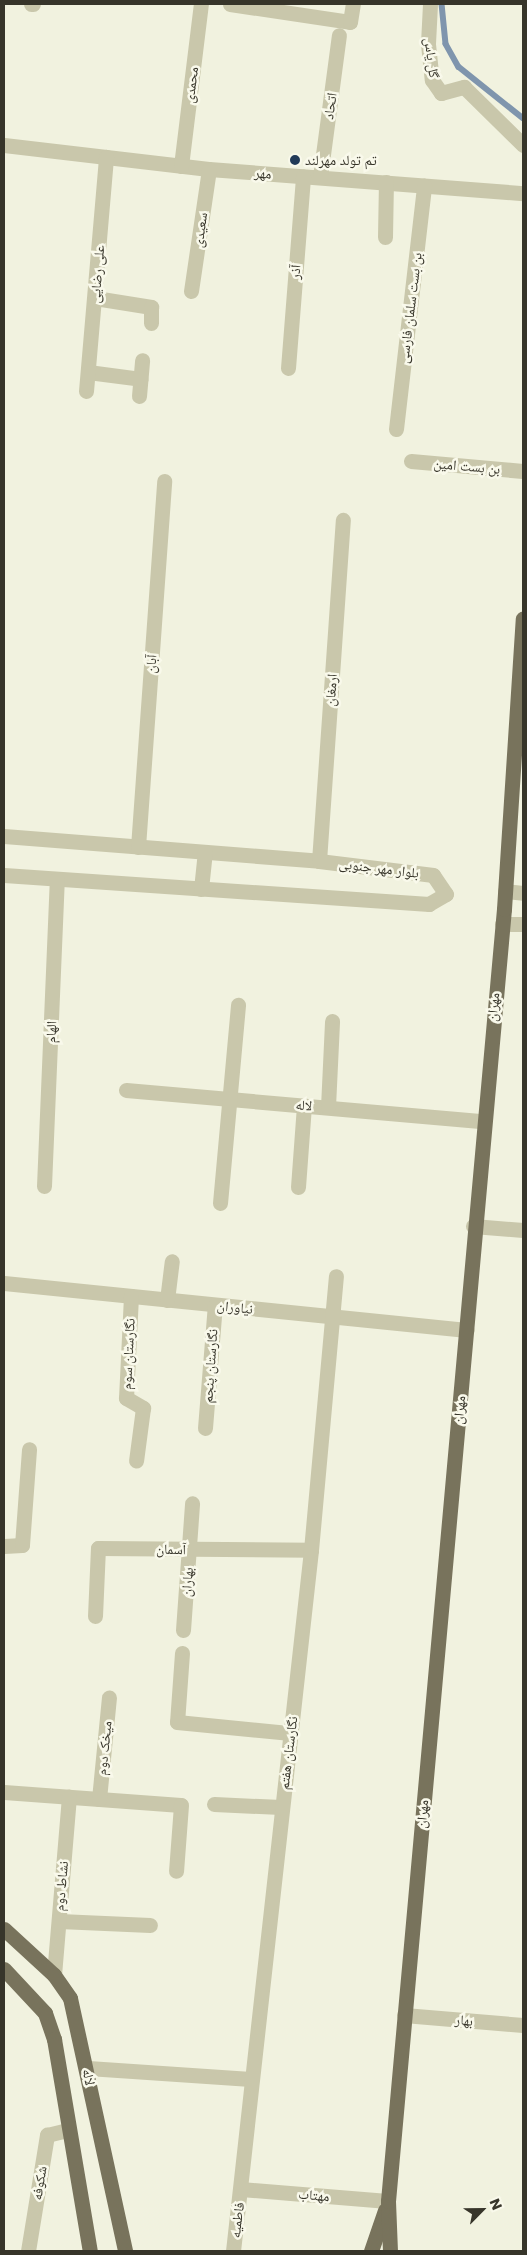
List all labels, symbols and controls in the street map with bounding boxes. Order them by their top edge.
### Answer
street label: گل یاس [421,37,443,79]
street label: محمدی [180,66,202,104]
street label: اتحاد [320,92,340,120]
place label: تم تولد مهرلند [305,152,377,168]
marker: تم تولد مهرلند [289,154,301,166]
street label: مهر [254,164,272,182]
street label: سعیدی [189,211,211,249]
street label: علی رضایی [86,244,108,304]
street label: بن بست سلمان فارسی [395,252,425,364]
street label: آذر [286,264,304,280]
street label: بن بست امین [433,455,501,477]
street label: آبان [142,654,160,674]
street label: ارمغان [321,673,341,707]
street label: بلوار مهر جنوبی [338,855,420,881]
street label: مهران [483,992,503,1022]
street label: الهام [42,1021,60,1043]
street label: لاله [295,1096,313,1114]
street label: نیاوران [216,1297,254,1317]
street label: نگارستان سوم [118,1318,138,1390]
street label: نگارستان پنجم [199,1328,221,1404]
street label: مهران [449,1395,469,1425]
street label: آسمان [156,1540,186,1558]
street label: بهاران [178,1567,196,1597]
street label: نگارستان هفتم [275,1715,301,1791]
street label: میخک دوم [93,1720,115,1776]
street label: مهران [412,1799,432,1829]
street label: نشاط دوم [50,1860,72,1912]
street label: بهار [454,2011,474,2029]
street label: لاله [79,2067,99,2087]
street label: شکوفه [28,2165,50,2201]
street label: مهتاب [298,2185,330,2205]
north arrow [457,2185,507,2235]
text: N [485,2195,507,2213]
street label: فاطمیه [226,2201,248,2239]

